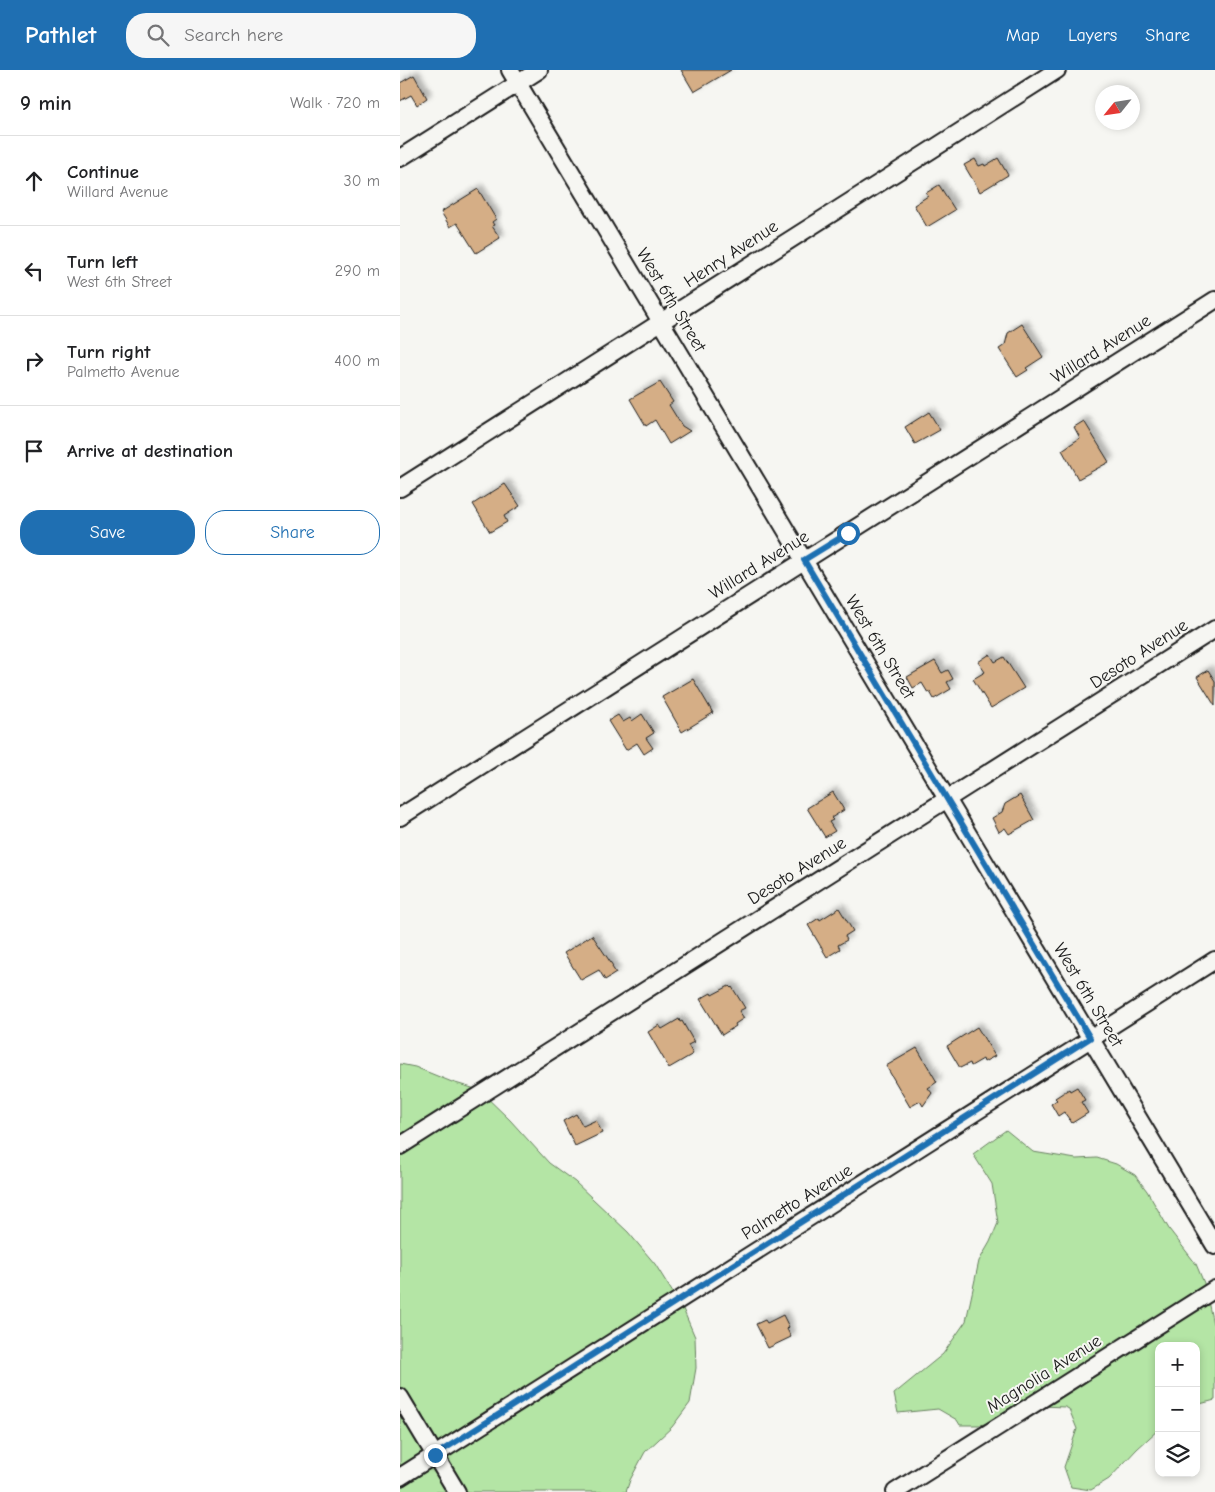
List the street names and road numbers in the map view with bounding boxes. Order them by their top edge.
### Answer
street label: Henry Avenue [680,216,782,292]
street label: West 6th Street [632,244,711,357]
street label: Willard Avenue [1047,310,1155,388]
street label: Willard Avenue [705,526,813,604]
street label: West 6th Street [841,591,920,704]
street label: Desoto Avenue [1086,615,1192,693]
street label: Desoto Avenue [744,832,850,910]
street label: West 6th Street [1049,939,1128,1052]
street label: Palmetto Avenue [738,1160,856,1244]
street label: Magnolia Avenue [983,1330,1105,1418]

